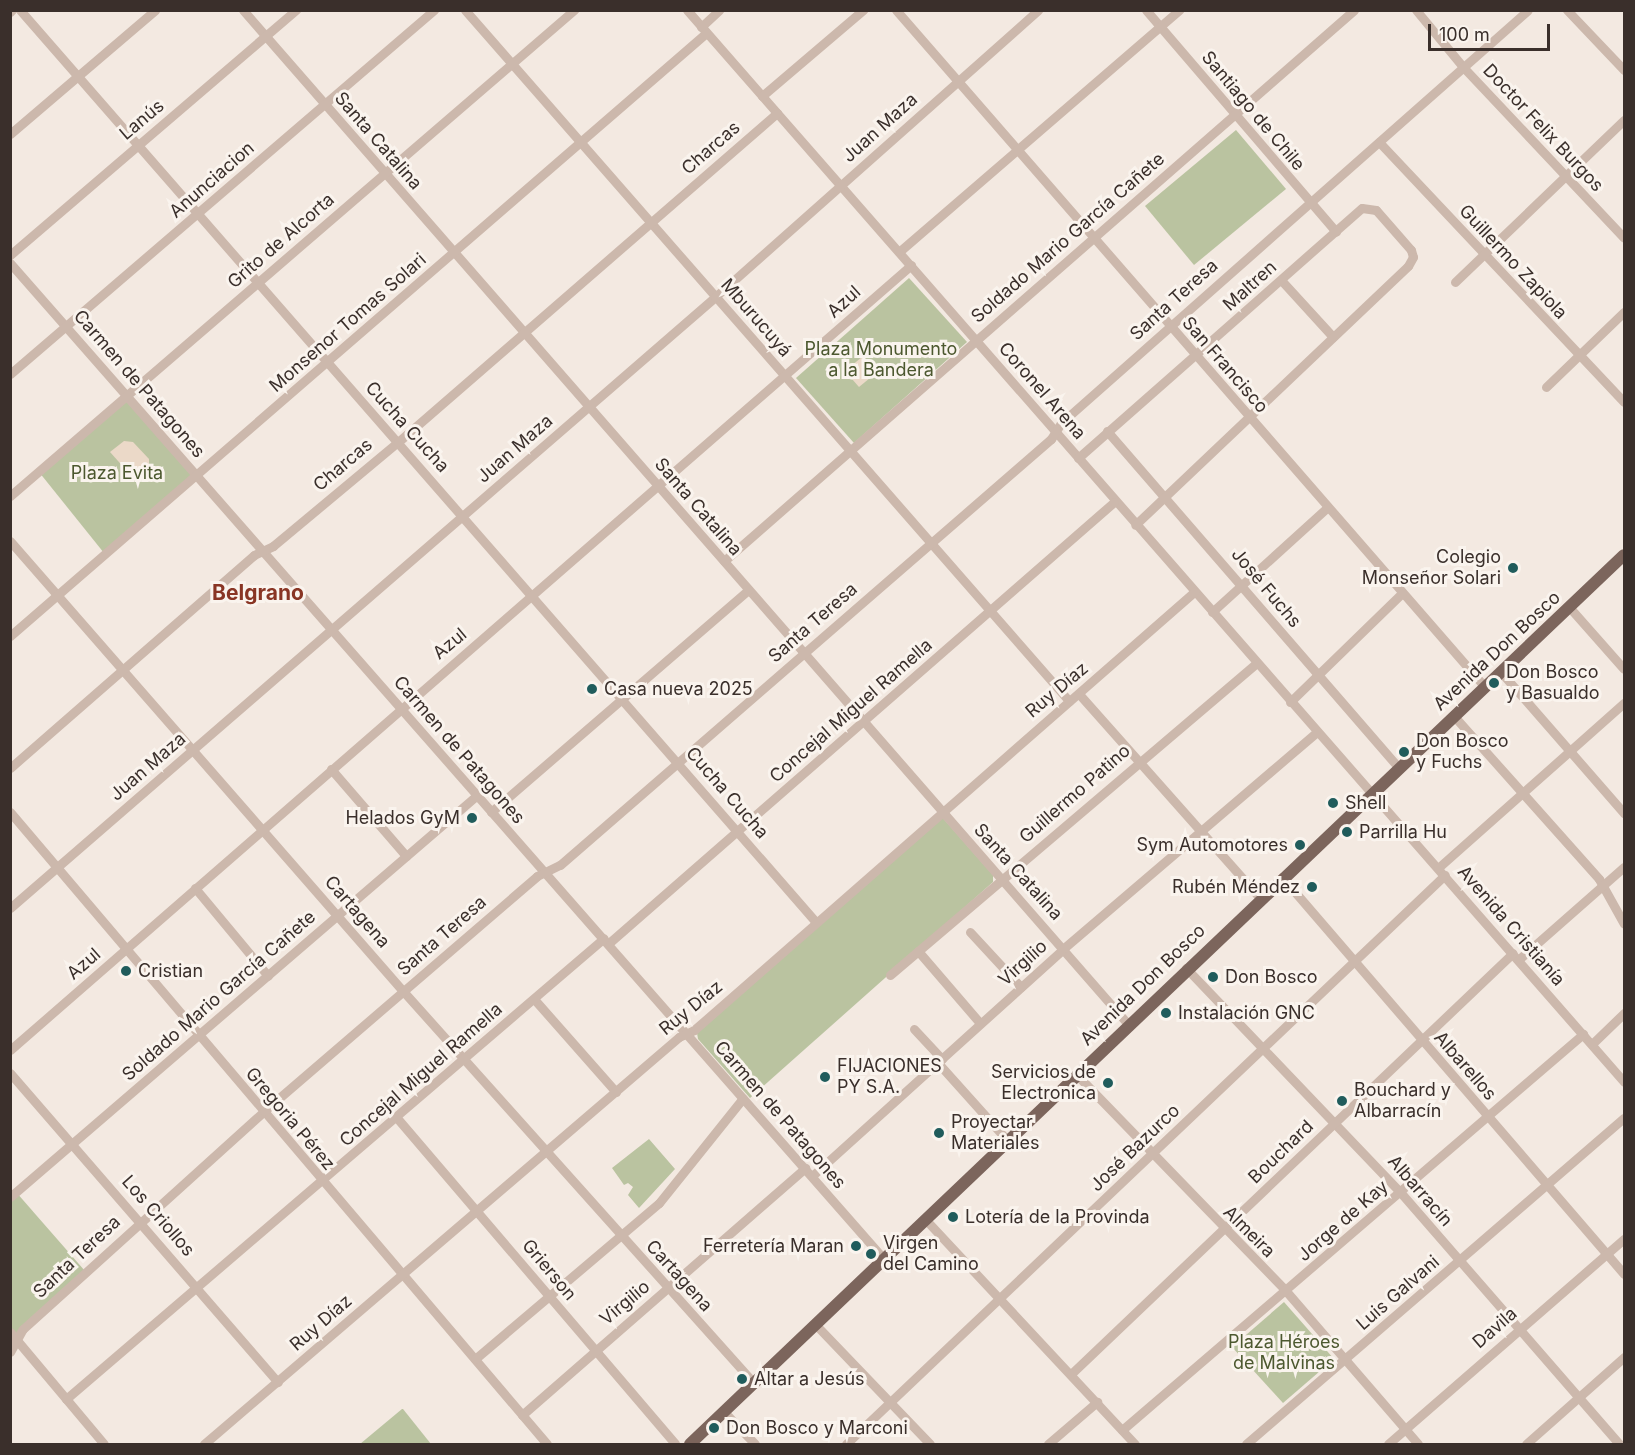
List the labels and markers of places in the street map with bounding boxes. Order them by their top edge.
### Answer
place label: Colegio Monseñor Solari [1362,547,1501,590]
marker: Colegio Monseñor Solari [1506,561,1520,575]
place label: Don Bosco y Basualdo [1506,662,1599,704]
marker: Don Bosco y Basualdo [1487,676,1501,690]
place label: Casa nueva 2025 [604,678,753,700]
marker: Casa nueva 2025 [585,682,599,696]
place label: Don Bosco y Fuchs [1416,731,1509,774]
marker: Don Bosco y Fuchs [1397,745,1411,759]
place label: Shell [1345,792,1386,814]
marker: Shell [1326,796,1340,810]
place label: Helados GyM [345,807,460,829]
marker: Helados GyM [465,811,479,825]
place label: Parrilla Hu [1359,821,1447,843]
marker: Parrilla Hu [1340,825,1354,839]
place label: Sym Automotores [1136,834,1288,856]
marker: Sym Automotores [1293,838,1307,852]
place label: Rubén Méndez [1172,876,1300,898]
marker: Rubén Méndez [1305,880,1319,894]
place label: Cristian [138,960,203,982]
marker: Cristian [119,964,133,978]
place label: Don Bosco [1225,966,1318,988]
marker: Don Bosco [1206,970,1220,984]
place label: Instalación GNC [1178,1002,1315,1024]
marker: Instalación GNC [1159,1006,1173,1020]
place label: FIJACIONES PY S.A. [837,1056,942,1098]
place label: Servicios de Electronica [991,1062,1096,1104]
marker: FIJACIONES PY S.A. [818,1070,832,1084]
marker: Servicios de Electronica [1101,1076,1115,1090]
place label: Bouchard y Albarracín [1354,1080,1451,1122]
marker: Bouchard y Albarracín [1335,1094,1349,1108]
place label: Proyectar Materiales [951,1112,1039,1154]
marker: Proyectar Materiales [932,1126,946,1140]
place label: Lotería de la Provinda [965,1206,1150,1228]
marker: Lotería de la Provinda [946,1210,960,1224]
place label: Virgen del Camino [883,1233,979,1276]
place label: Ferretería Maran [703,1235,844,1257]
marker: Ferretería Maran [849,1239,863,1253]
marker: Virgen del Camino [864,1247,878,1261]
place label: Altar a Jesús [754,1368,865,1390]
marker: Altar a Jesús [735,1372,749,1386]
place label: Don Bosco y Marconi [726,1417,908,1439]
marker: Don Bosco y Marconi [707,1421,721,1435]

